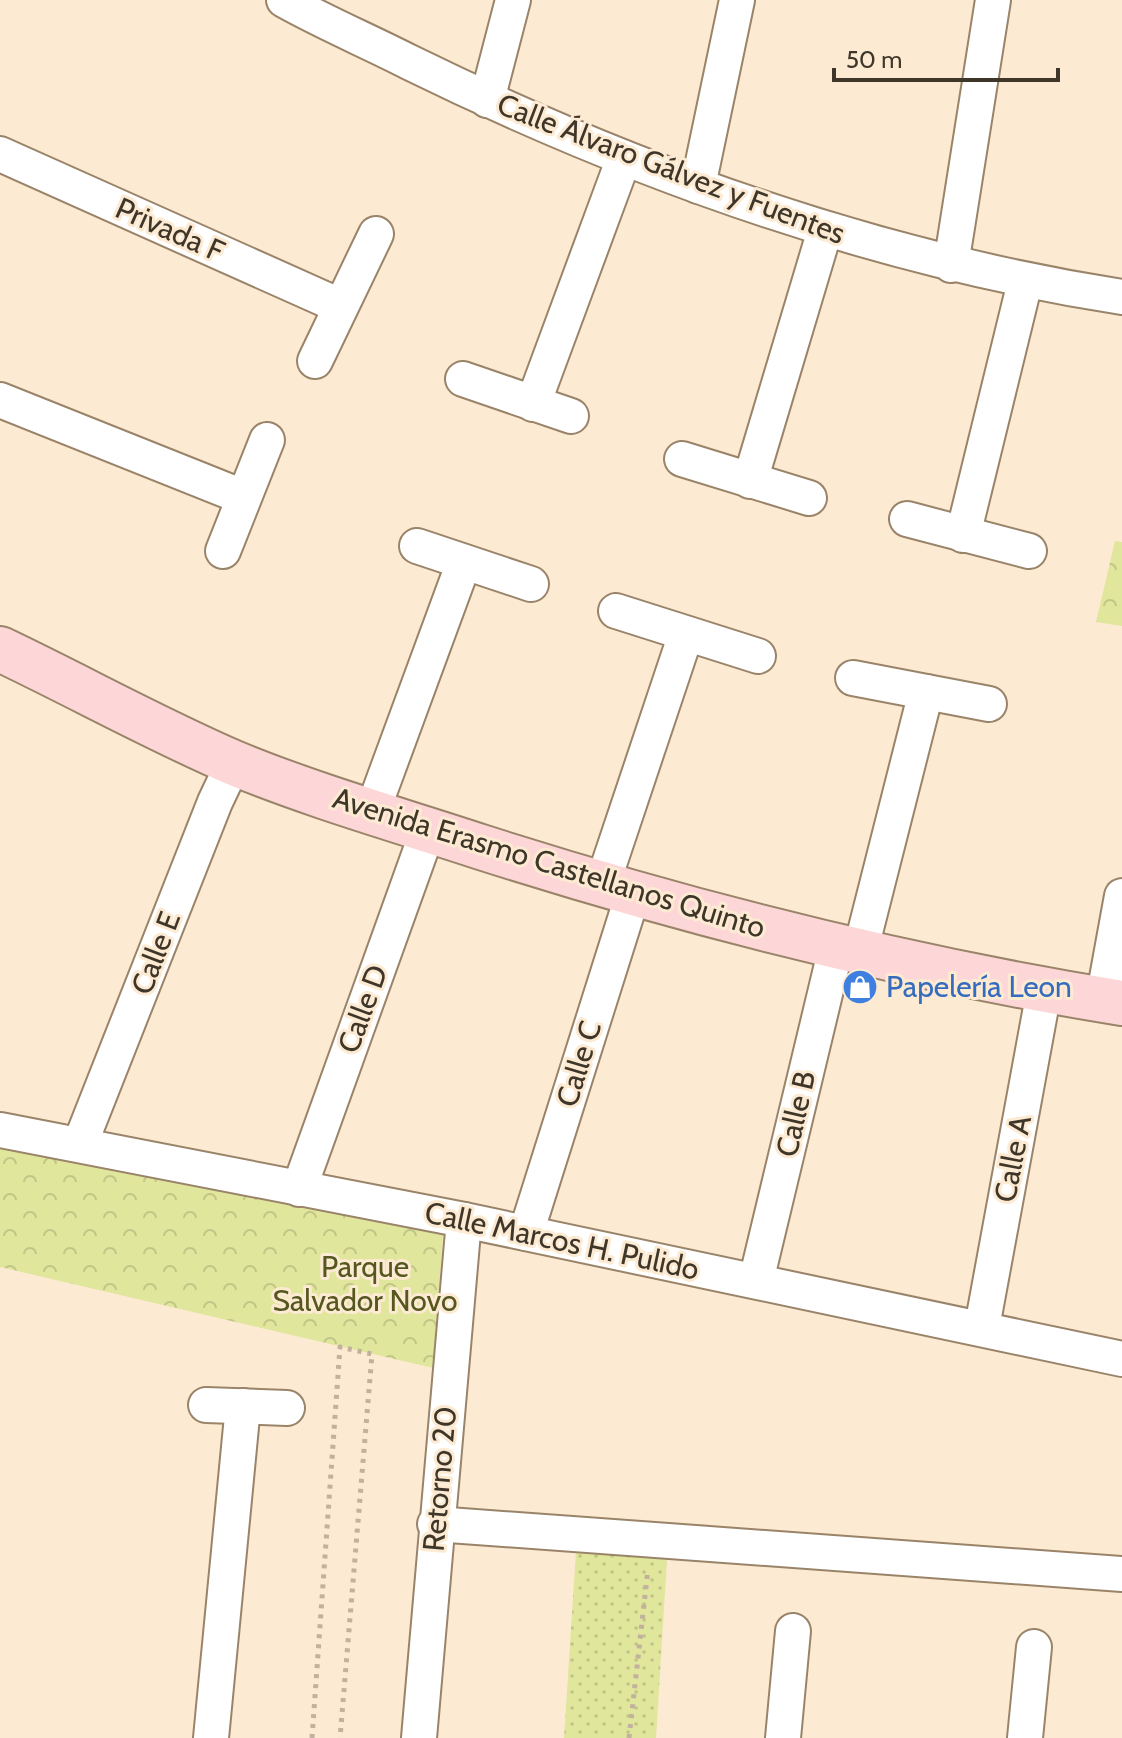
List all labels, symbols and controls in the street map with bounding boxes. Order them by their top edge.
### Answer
scale bar [834,32,1058,82]
text: 50 m [846,45,902,74]
street label: Calle Álvaro Gálvez y Fuentes [492,85,850,252]
street label: Privada F [110,189,231,270]
street label: Avenida Erasmo Castellanos Quinto [329,779,770,946]
street label: Calle E [123,906,188,999]
street label: Calle D [330,960,395,1058]
shop icon: Papelería Leon [841,968,879,1006]
place label: Papelería Leon [886,968,1072,1005]
street label: Calle C [548,1017,609,1111]
street label: Calle B [768,1067,823,1160]
street label: Calle A [986,1112,1039,1205]
street label: Calle Marcos H. Pulido [422,1193,703,1288]
park label: Parque Salvador Novo [272,1248,458,1319]
street label: Retorno 20 [415,1405,464,1553]

